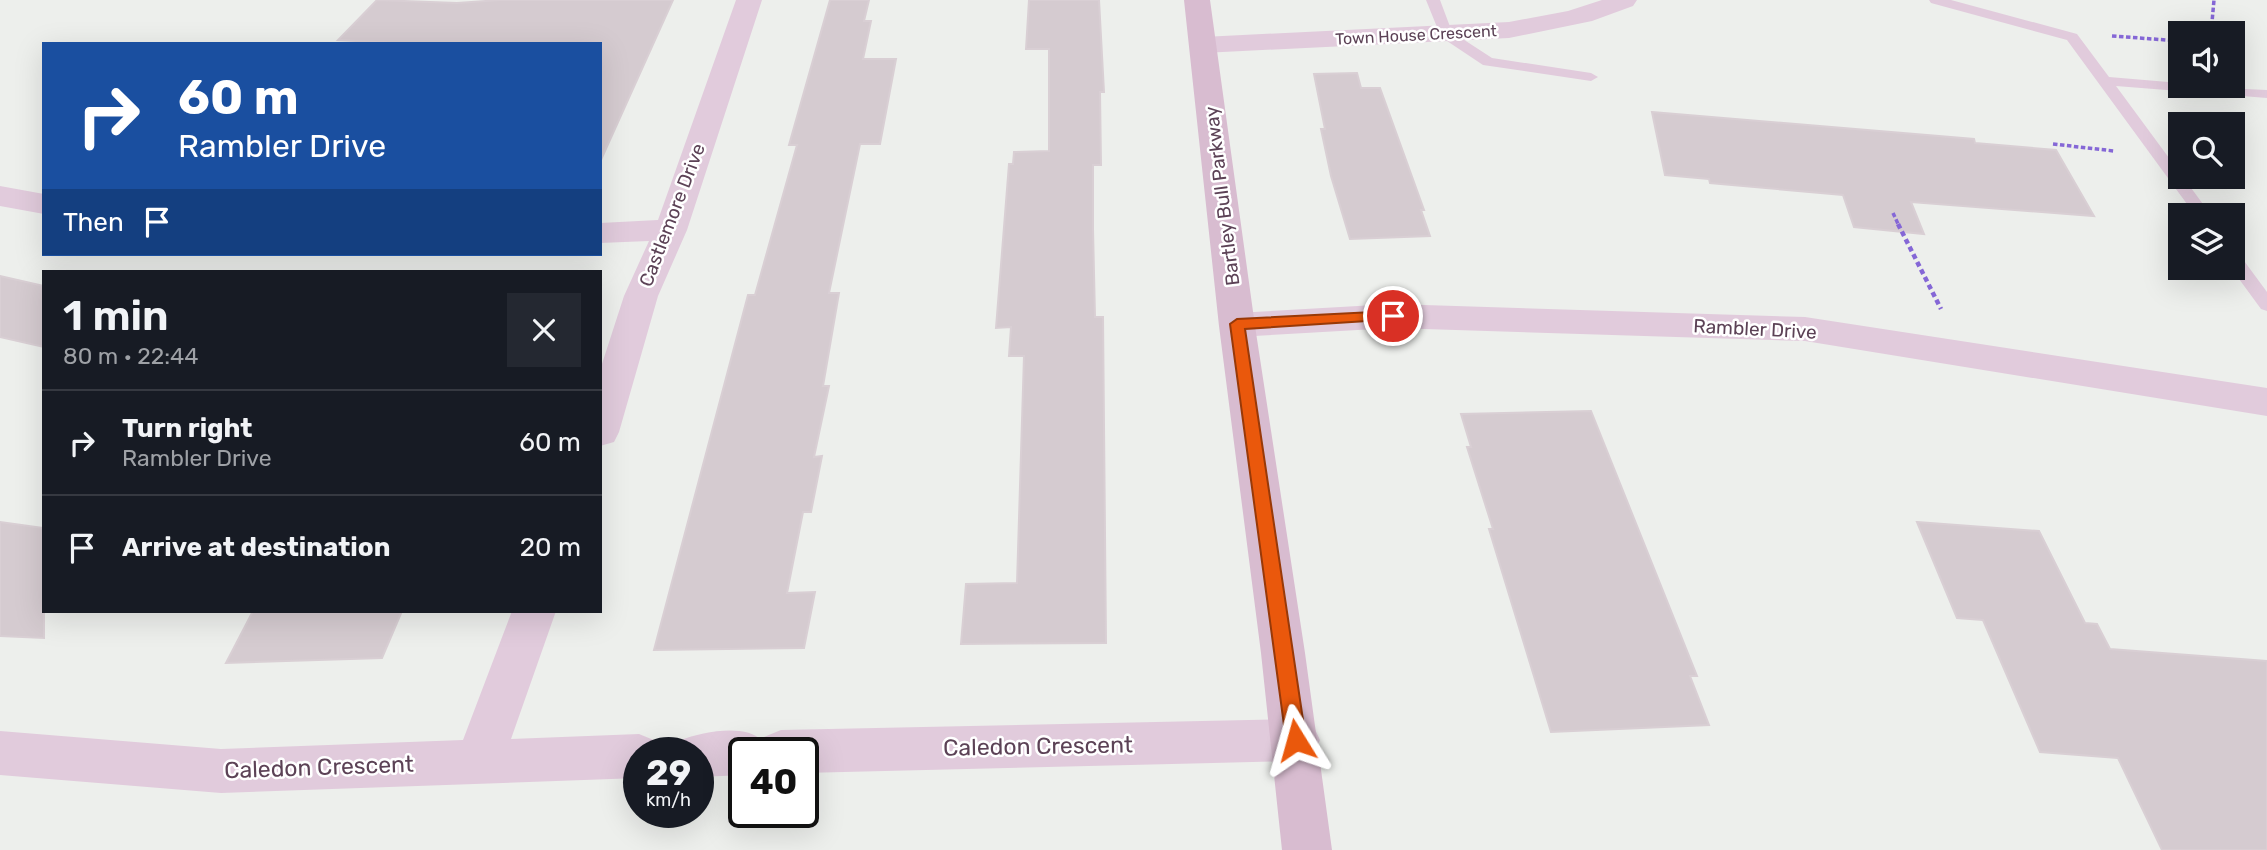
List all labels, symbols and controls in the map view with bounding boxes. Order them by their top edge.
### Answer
street label: Town House Crescent [1335,21,1497,49]
map controls [2168,21,2245,280]
button: sound [2168,21,2245,98]
text: 60 m [178,68,299,126]
icon: right [63,70,154,161]
street label: Bartley Bull Parkway [1200,105,1244,287]
button: search [2168,112,2245,189]
text: Rambler Drive [178,127,386,165]
street label: Castlemore Drive [634,140,710,290]
icon: arrive [138,203,176,241]
button: layers [2168,203,2245,280]
text: Then [63,207,124,238]
pin [1363,286,1423,346]
text: 1 min [63,291,169,341]
button: close [507,293,581,367]
icon: arrive [1374,297,1412,335]
street label: Rambler Drive [1693,314,1817,344]
text: 80 m · 22:44 [63,342,199,370]
text: Turn right [122,413,252,444]
icon: right [63,424,101,462]
text: 60 m [519,427,581,458]
text: Rambler Drive [122,444,272,472]
icon: arrive [63,529,101,567]
text: Arrive at destination [122,532,390,563]
text: 20 m [520,532,581,563]
position arrow [1259,703,1333,777]
street label: Caledon Crescent [943,730,1133,762]
speed limit sign: 40 [728,737,819,828]
street label: Caledon Crescent [224,750,414,784]
text: 29 [646,752,691,794]
text: km/h [646,789,691,811]

